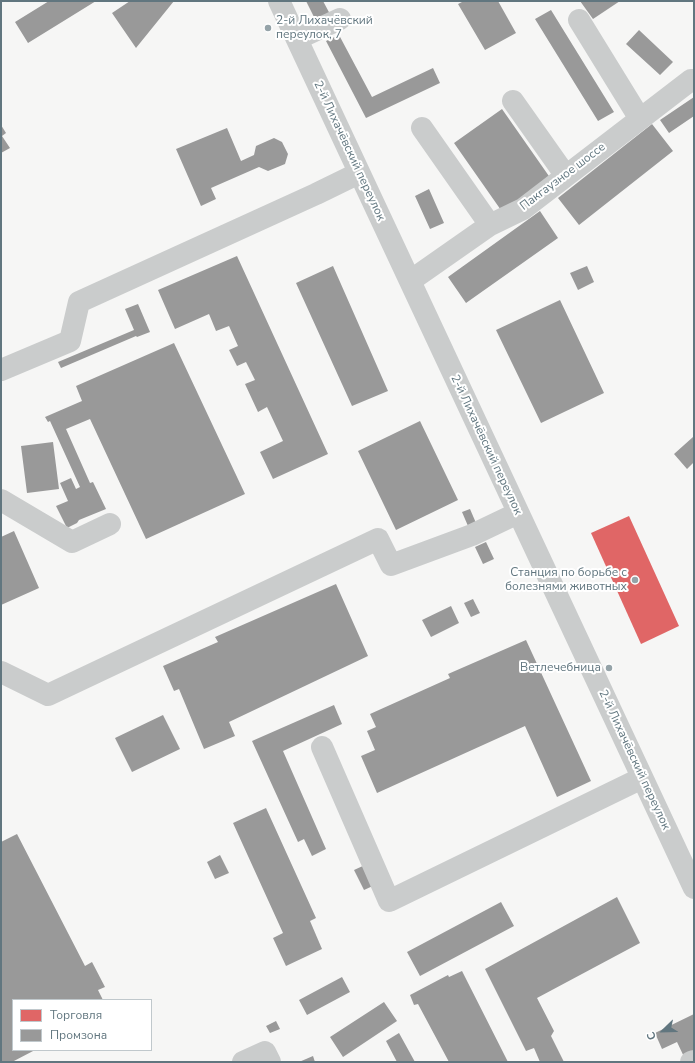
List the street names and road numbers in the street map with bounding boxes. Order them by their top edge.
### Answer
street label: 2-й Лихачёвский переулок [310,79,388,223]
street label: Пакгаузное шоссе [517,140,609,214]
street label: 2-й Лихачёвский переулок [447,373,525,517]
street label: 2-й Лихачёвский переулок [595,688,673,832]

